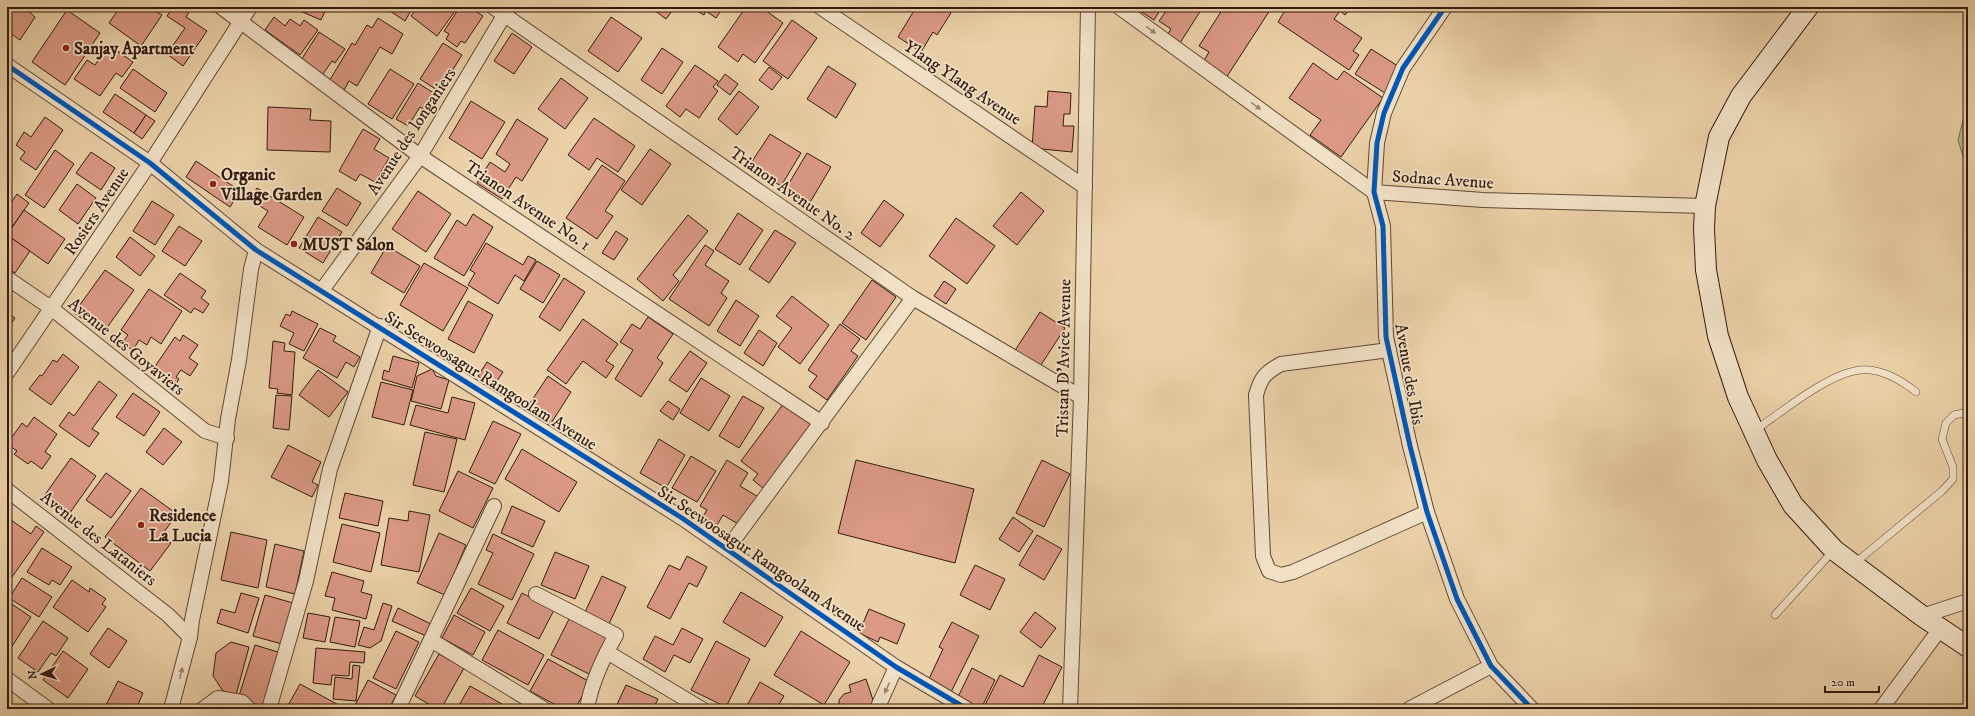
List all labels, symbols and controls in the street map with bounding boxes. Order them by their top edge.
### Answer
one-way arrow [1145,26,1156,34]
street label: Ylang Ylang Avenue [899,35,1025,130]
place label: Sanjay Apartment [74,38,195,60]
marker: Sanjay Apartment [61,43,71,53]
street label: Avenue des longaniers [362,63,461,199]
one-way arrow [1250,102,1261,110]
street label: Trianon Avenue No. 2 [725,142,860,246]
street label: Trianon Avenue No. 1 [460,156,595,256]
street label: Rosiers Avenue [59,163,134,260]
place label: Organic Village Garden [220,164,322,206]
street label: Sodnac Avenue [1391,165,1494,195]
marker: Organic Village Garden [208,179,218,189]
place label: MUST Salon [302,234,395,256]
marker: MUST Salon [289,239,299,249]
street label: Tristan D'Avice Avenue [1052,279,1076,437]
street label: Avenue des Goyaviers [64,293,189,401]
street label: Sir Seewoosagur Ramgoolam Avenue [380,306,601,456]
street label: Avenue des Ibis [1389,322,1429,427]
street label: Sir Seewoosagur Ramgoolam Avenue [653,481,870,637]
street label: Avenue des Lataniers [36,486,161,591]
place label: Residence La Lucia [149,505,216,547]
marker: Residence La Lucia [136,520,146,530]
north arrow [22,654,62,694]
one-way arrow [179,667,185,679]
scale bar [1825,668,1879,694]
text: N [26,670,40,680]
text: 20 m [1831,675,1855,690]
one-way arrow [883,682,889,694]

